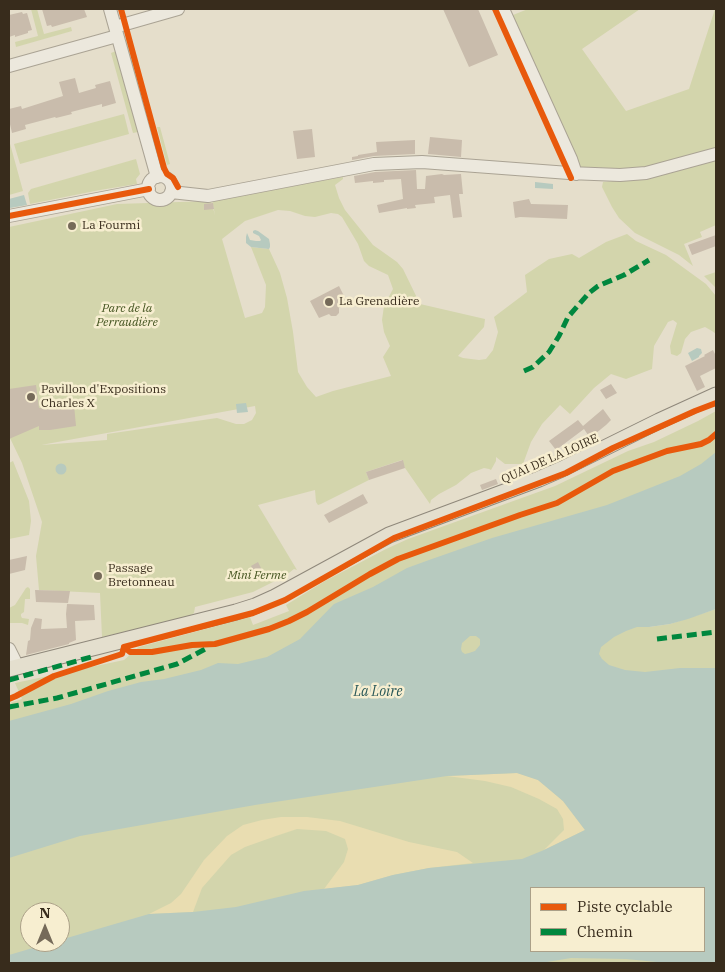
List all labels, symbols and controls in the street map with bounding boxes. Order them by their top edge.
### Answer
place label: La Fourmi [82,219,140,233]
marker: La Fourmi [66,220,78,232]
place label: La Grenadière [339,295,419,309]
marker: La Grenadière [323,296,335,308]
park label: Parc de la Perraudière [96,302,158,330]
place label: Pavillon d'Expositions Charles X [41,383,166,411]
marker: Pavillon d'Expositions Charles X [25,391,37,403]
street label: QUAI DE LA LOIRE [499,431,601,487]
place label: Passage Bretonneau [108,562,175,590]
park label: Mini Ferme [228,569,286,583]
marker: Passage Bretonneau [92,570,104,582]
water label: La Loire [354,684,402,700]
legend [530,887,705,952]
text: Piste cyclable [577,897,673,916]
north arrow [20,902,70,952]
text: N [39,904,51,922]
text: Chemin [577,922,633,941]

